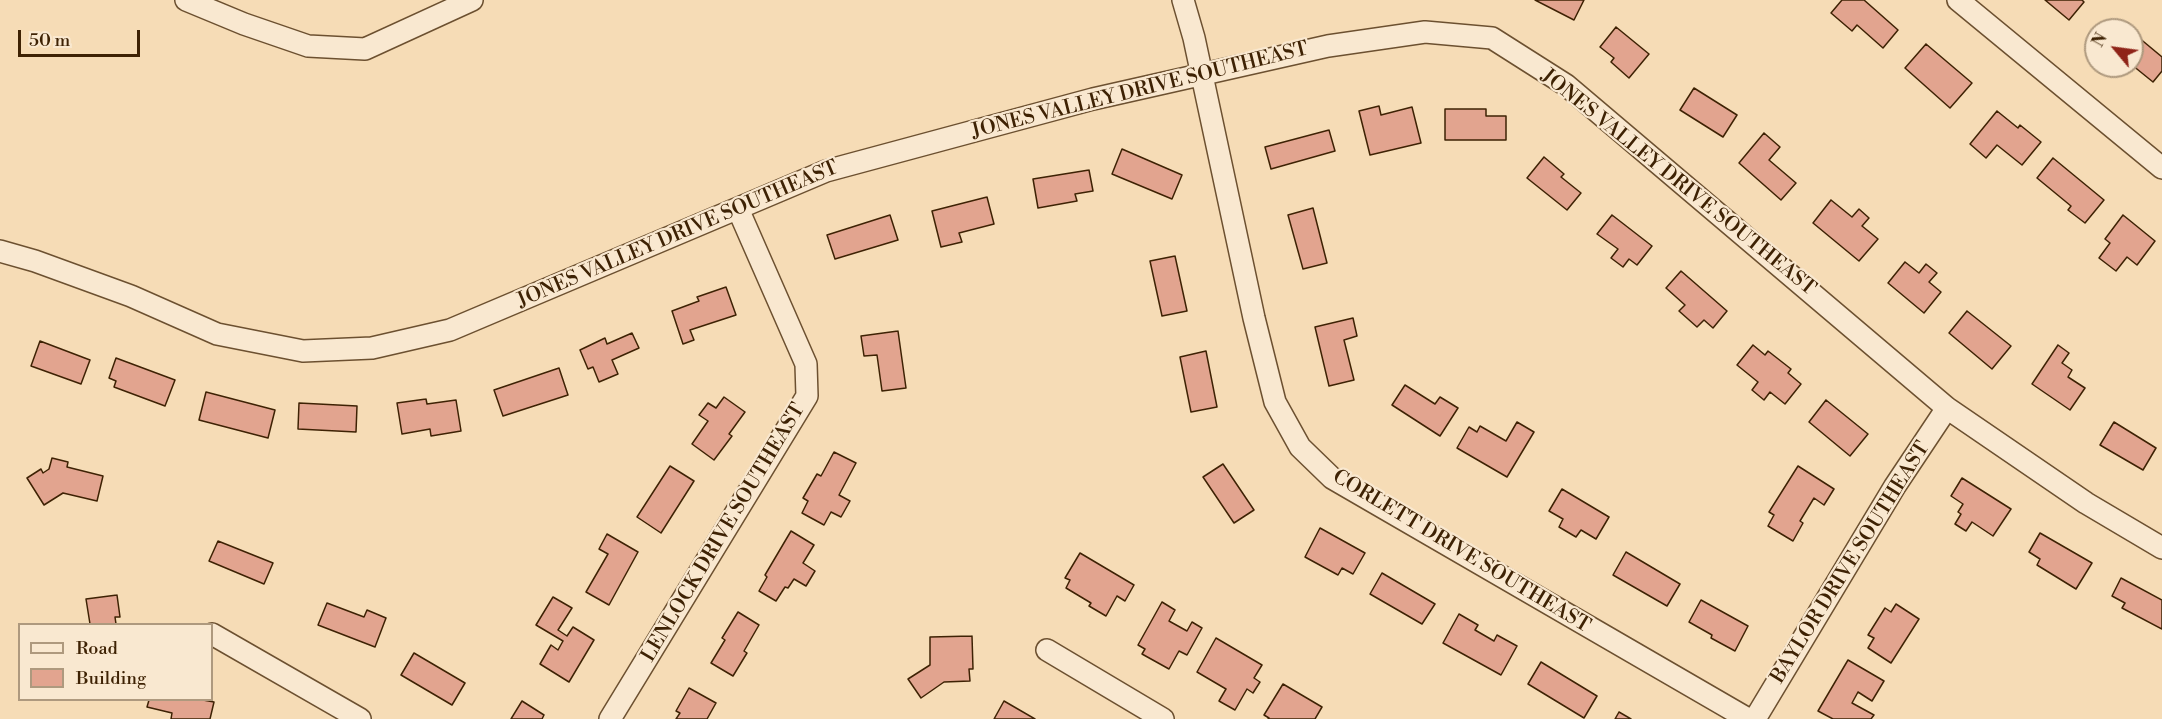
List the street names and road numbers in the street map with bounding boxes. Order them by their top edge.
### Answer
street label: JONES VALLEY DRIVE SOUTHEAST [969,37,1311,145]
street label: JONES VALLEY DRIVE SOUTHEAST [1536,65,1820,301]
street label: JONES VALLEY DRIVE SOUTHEAST [514,156,842,314]
street label: LENLOCK DRIVE SOUTHEAST [637,399,811,667]
street label: BAYLOR DRIVE SOUTHEAST [1766,438,1936,688]
street label: CORLETT DRIVE SOUTHEAST [1328,465,1594,639]

